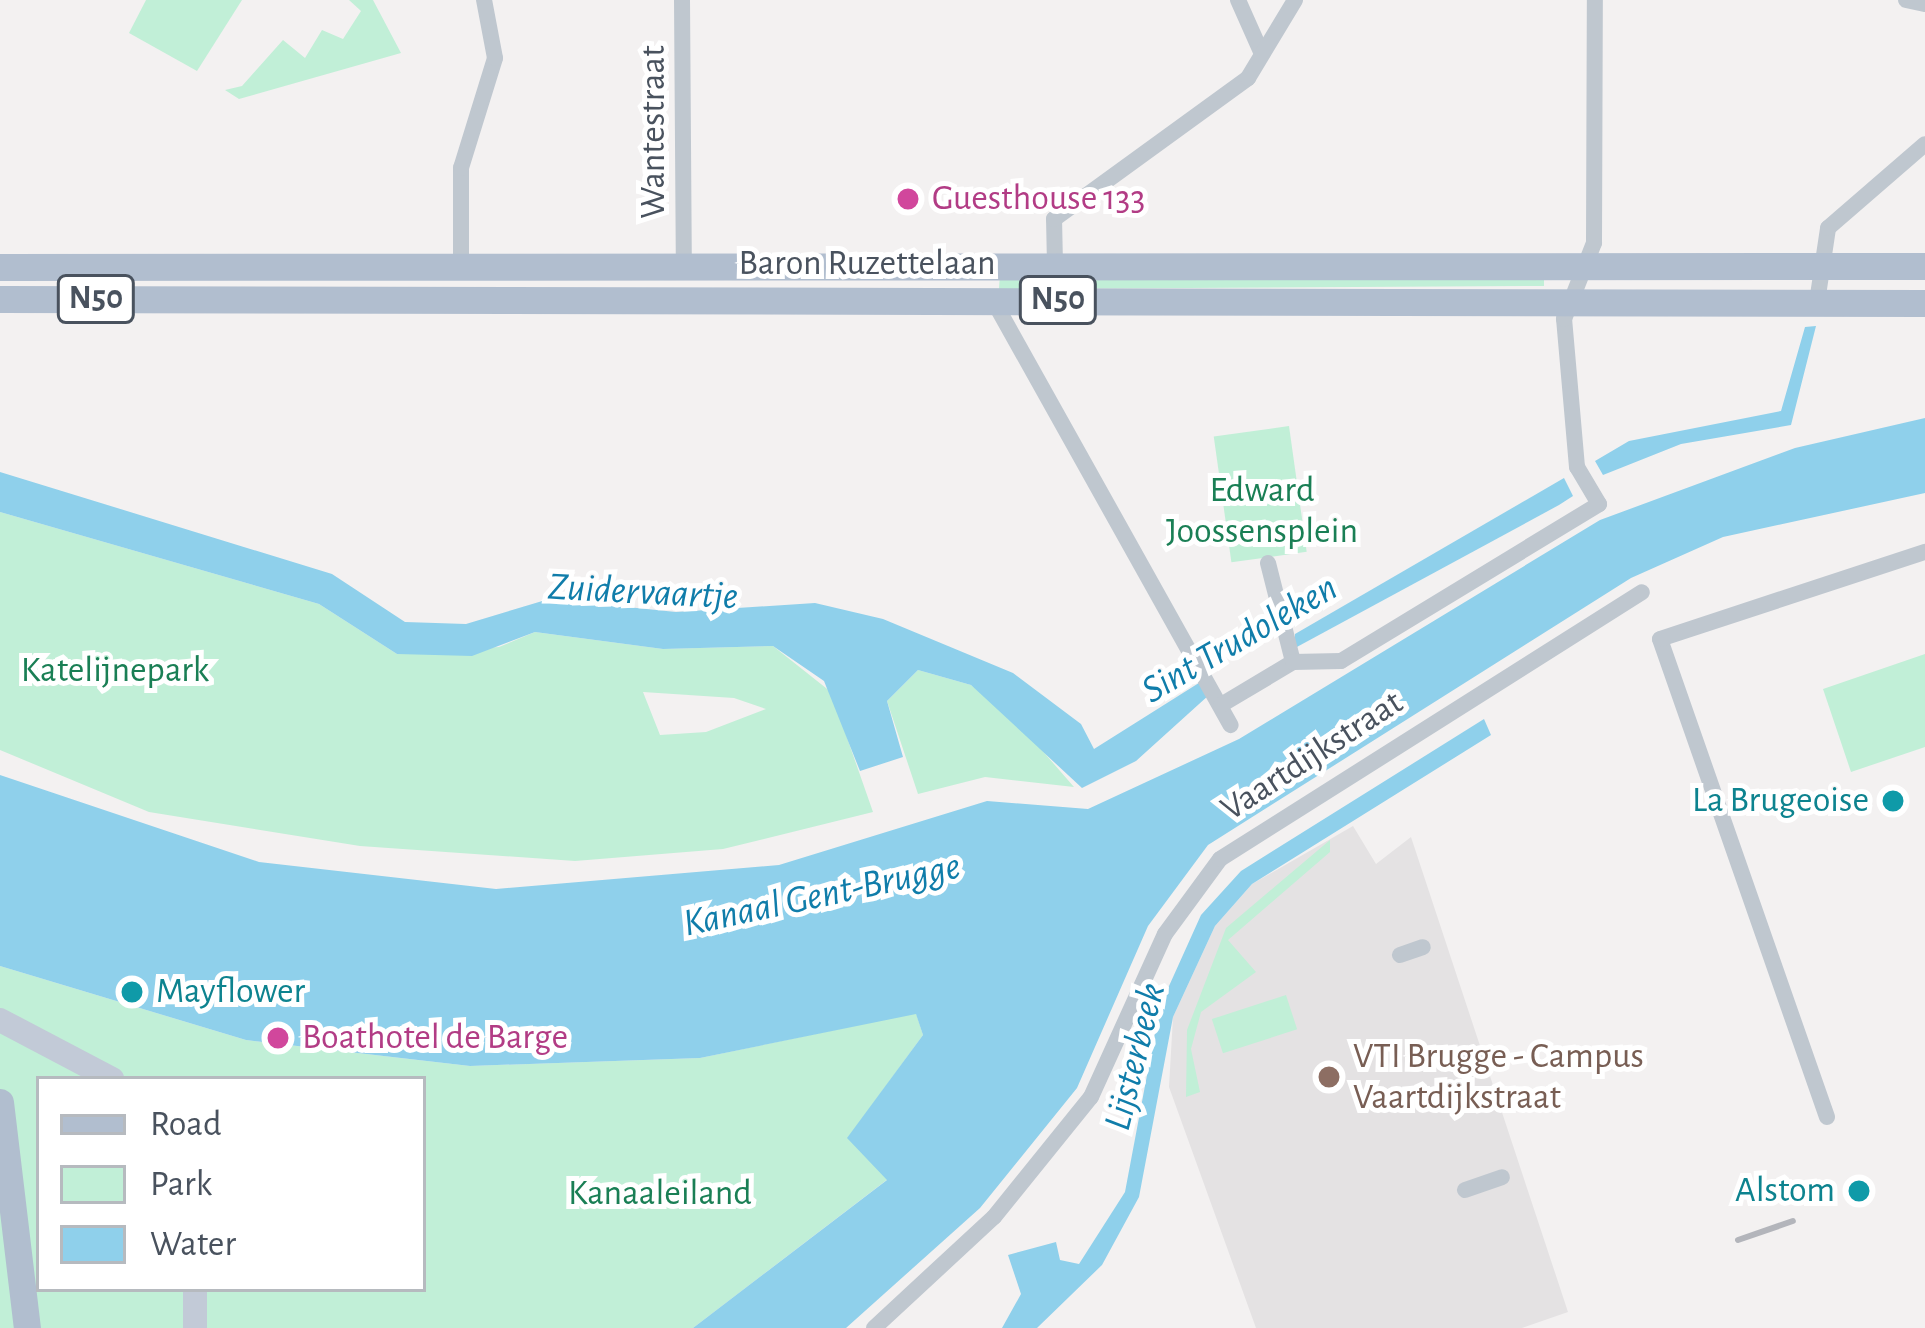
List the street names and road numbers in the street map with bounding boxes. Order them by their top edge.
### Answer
street label: Wantestraat [632,45,676,219]
street label: Baron Ruzettelaan [738,242,996,286]
road number: N50 [54,272,138,326]
road number: N50 [1016,273,1100,327]
street label: Vaartdijkstraat [1213,681,1411,831]

